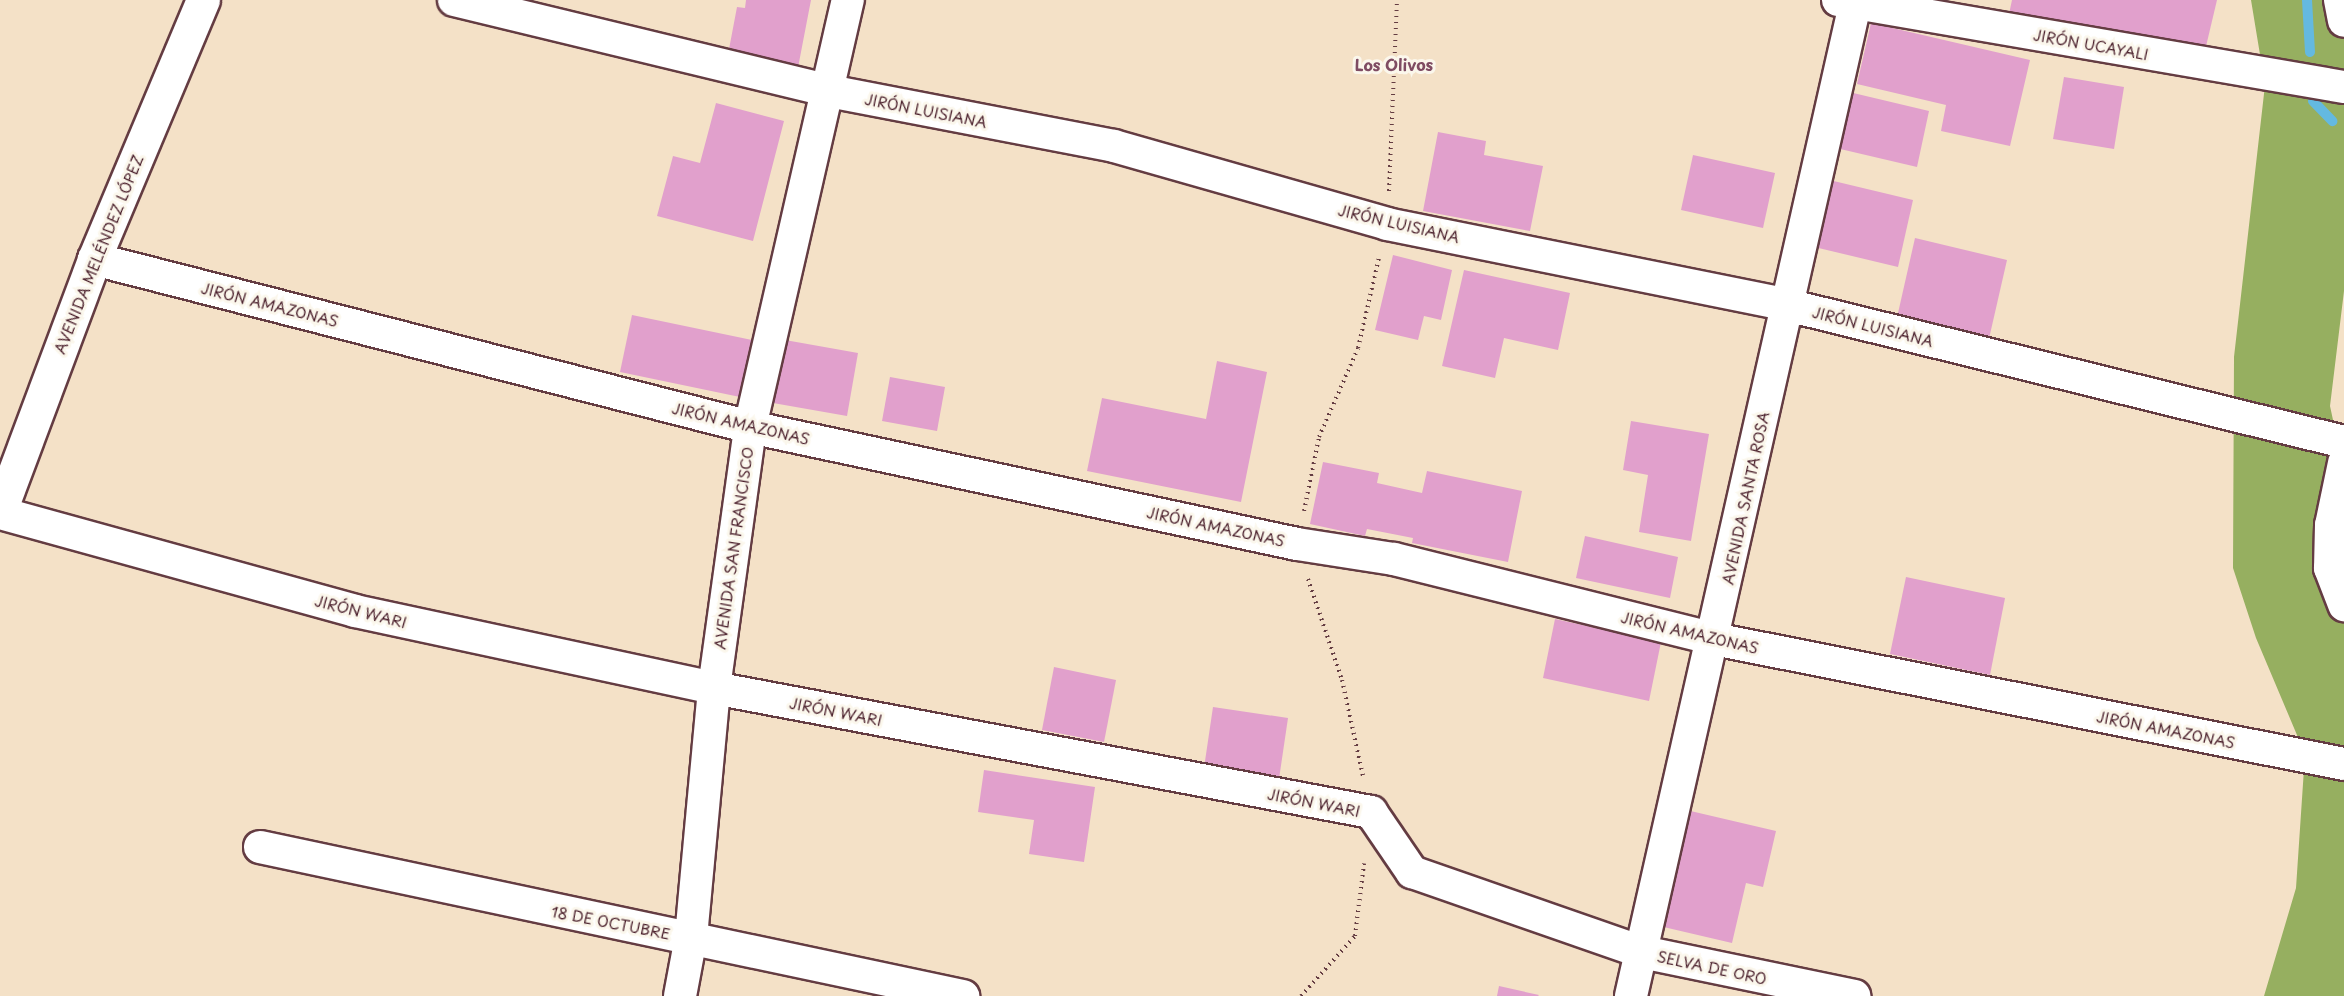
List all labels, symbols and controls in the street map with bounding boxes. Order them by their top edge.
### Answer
street label: JIRÓN UCAYALI [2032,25,2150,63]
district label: Los Olivos [1354,54,1434,74]
street label: JIRÓN LUISIANA [863,89,989,131]
street label: AVENIDA MELÉNDEZ LÓPEZ [50,152,146,356]
street label: JIRÓN LUISIANA [1336,200,1462,246]
street label: JIRÓN AMAZONAS [199,278,341,330]
street label: JIRÓN LUISIANA [1810,302,1936,350]
street label: JIRÓN AMAZONAS [670,398,812,448]
street label: AVENIDA SANTA ROSA [1718,411,1772,585]
street label: AVENIDA SAN FRANCISCO [710,447,756,649]
street label: JIRÓN AMAZONAS [1144,502,1288,550]
street label: JIRÓN WARI [313,591,409,631]
street label: JIRÓN AMAZONAS [1619,607,1761,657]
street label: JIRÓN WARI [788,693,884,729]
street label: JIRÓN AMAZONAS [2094,707,2238,751]
street label: JIRÓN WARI [1266,784,1362,820]
street label: 18 DE OCTUBRE [550,902,672,942]
street label: SELVA DE ORO [1655,946,1769,988]

